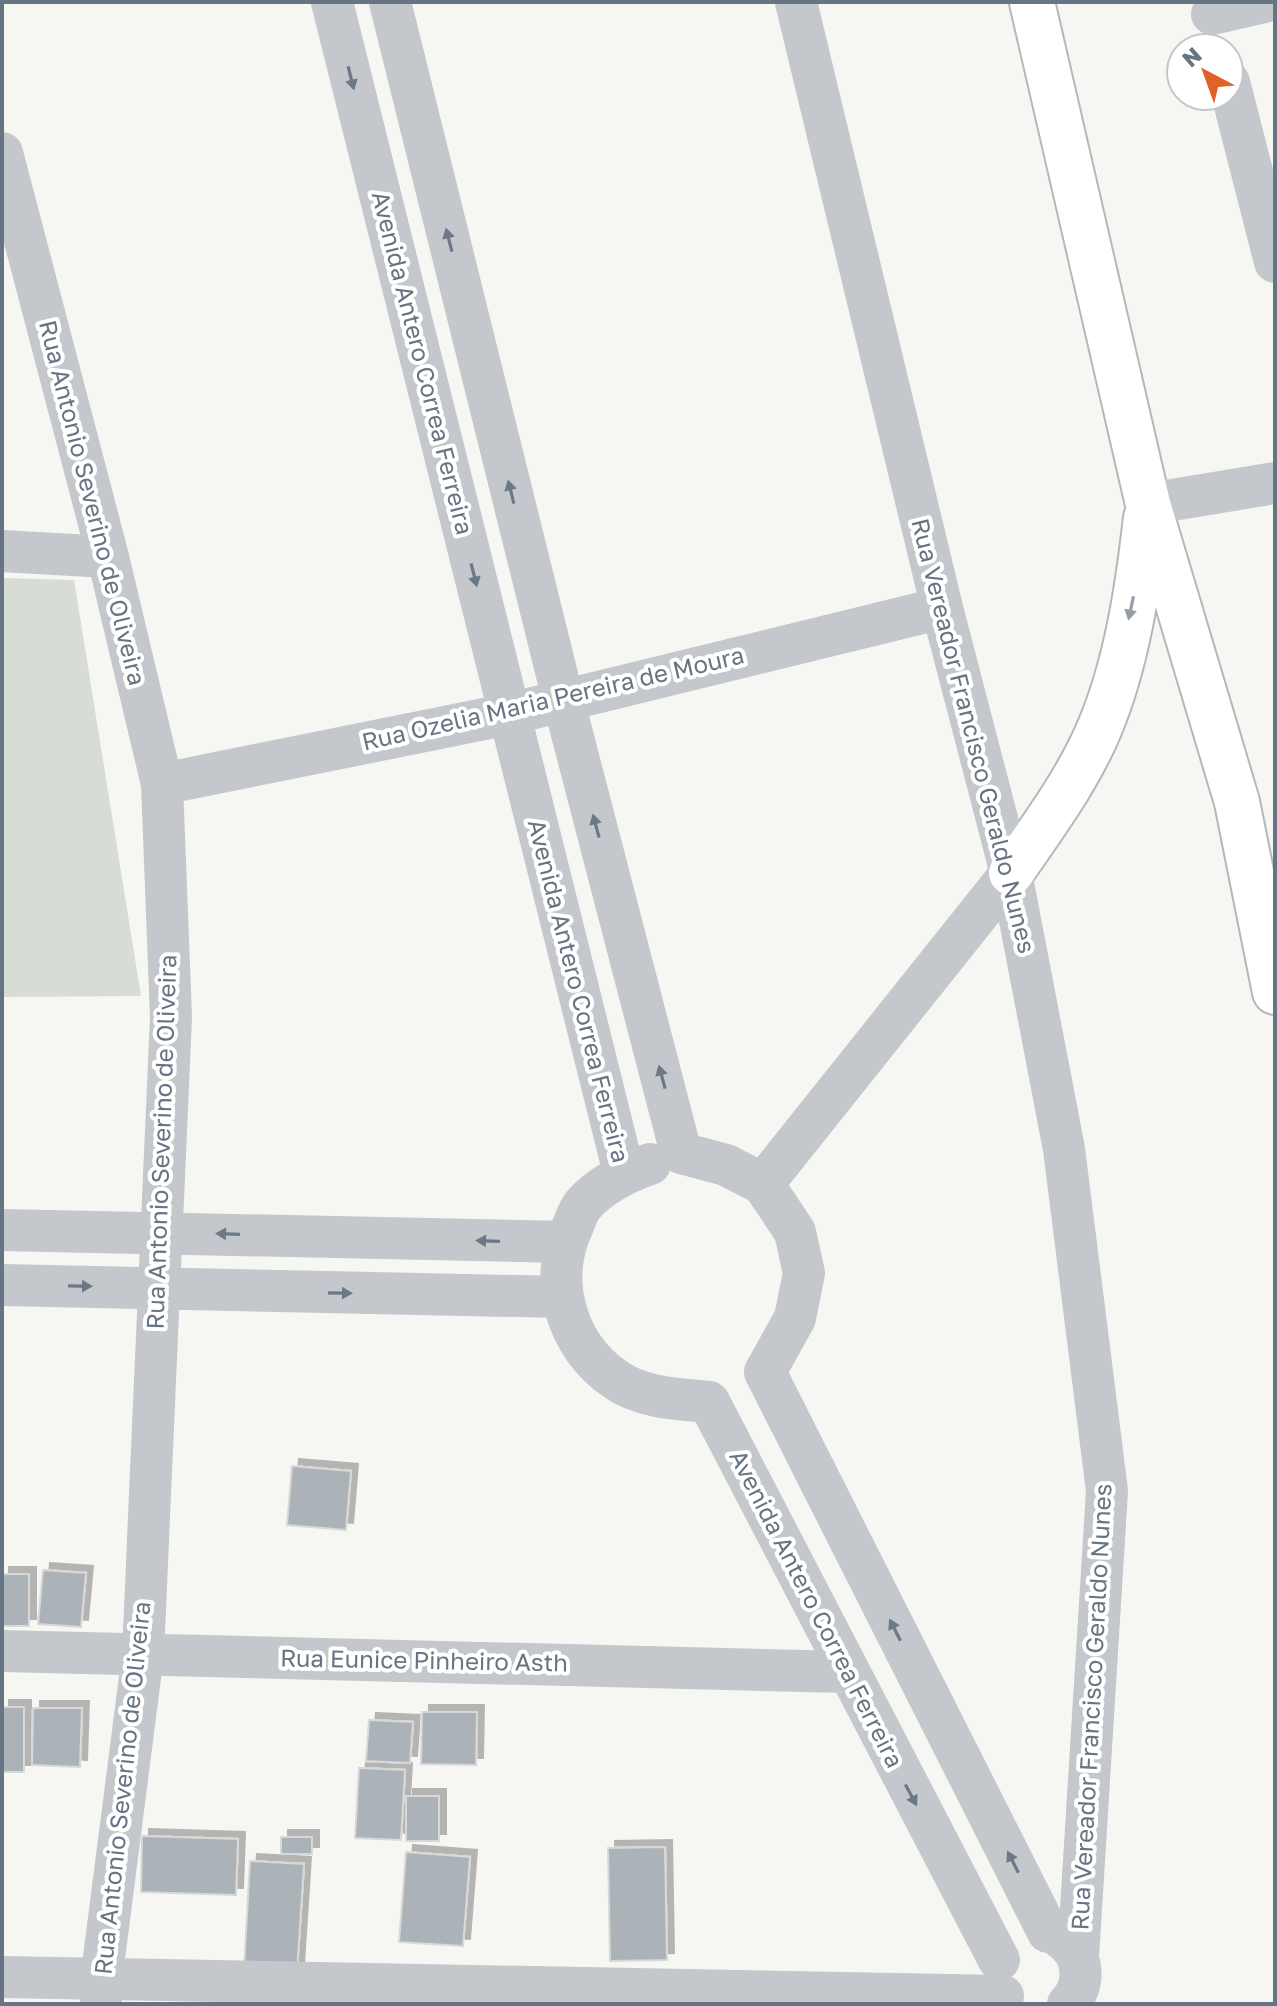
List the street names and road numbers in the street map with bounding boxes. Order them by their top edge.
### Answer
street label: Avenida Antero Correa Ferreira [367,188,480,537]
street label: Rua Antonio Severino de Oliveira [34,317,153,688]
street label: Rua Vereador Francisco Geraldo Nunes [906,515,1043,956]
street label: Rua Ozelia Maria Pereira de Moura [359,639,747,756]
street label: Avenida Antero Correa Ferreira [523,816,636,1165]
street label: Rua Antonio Severino de Oliveira [139,954,182,1330]
street label: Avenida Antero Correa Ferreira [724,1445,910,1772]
street label: Rua Vereador Francisco Geraldo Nunes [1064,1483,1117,1931]
street label: Rua Antonio Severino de Oliveira [87,1600,156,1976]
street label: Rua Eunice Pinheiro Asth [280,1642,568,1677]

